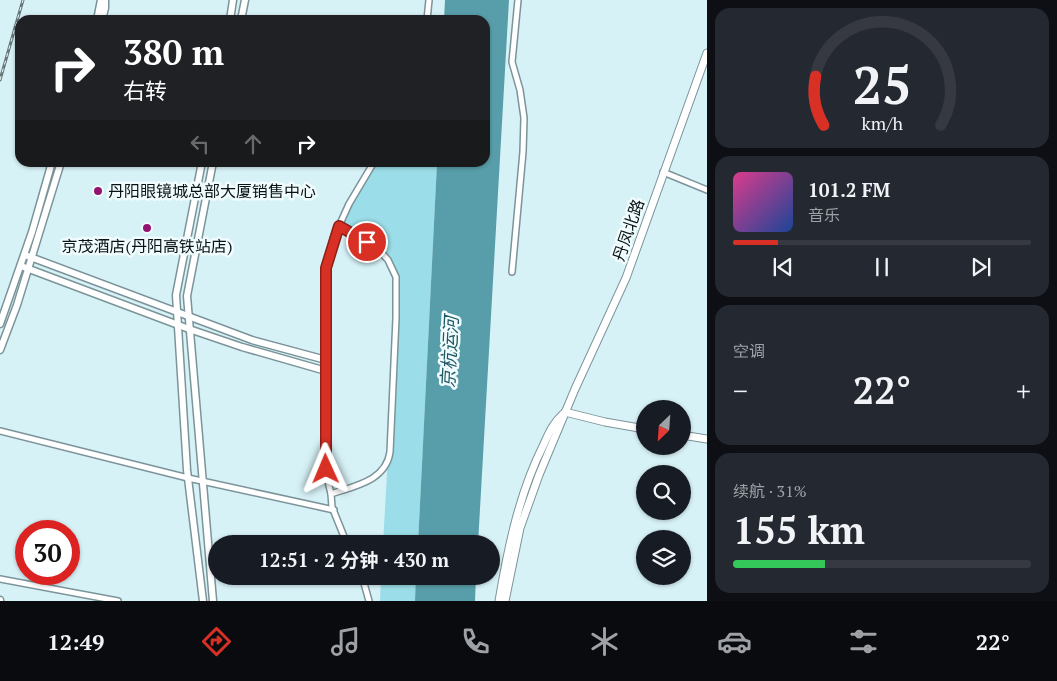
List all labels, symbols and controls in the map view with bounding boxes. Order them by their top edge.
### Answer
text: 380 m [123,29,224,75]
icon: right [40,35,105,100]
text: 25 [853,50,911,119]
text: 右转 [123,76,167,105]
text: km/h [861,111,903,135]
icon: left [186,130,214,158]
icon: ahead [239,130,267,158]
icon: right [292,130,320,158]
text: 101.2 FM [808,177,890,202]
place label: 丹阳眼镜城总部大厦销售中心 [108,180,316,202]
marker: 丹阳眼镜城总部大厦销售中心 [92,185,104,197]
street label: 丹凤北路 [607,196,649,264]
text: 音乐 [808,204,840,226]
pin [346,221,388,263]
marker: 京茂酒店(丹阳高铁站店) [141,222,153,234]
icon: arrive [353,228,381,256]
place label: 京茂酒店(丹阳高铁站店) [62,235,232,257]
icon: previous [769,253,797,281]
icon: pause [868,253,896,281]
icon: next [967,253,995,281]
water label: 京杭运河 [435,312,463,389]
text: 空调 [733,340,765,362]
text: 22° [853,365,911,415]
text: − [733,372,748,409]
text: + [1016,372,1031,409]
north arrow [636,400,691,455]
map controls [636,400,691,585]
position arrow [299,442,351,494]
button: search [636,465,691,520]
text: 续航 · 31% [733,480,807,502]
text: 155 km [733,505,865,555]
speed limit sign: 30 [15,520,80,585]
button: layers [636,530,691,585]
text: 12:51 · 2 分钟 · 430 m [259,547,449,572]
icon: directions [199,624,234,659]
icon: music [328,624,363,659]
icon: phone [458,624,493,659]
icon: climate [587,624,622,659]
icon: car [717,624,752,659]
icon: filters [846,624,881,659]
text: 12:49 [47,627,105,656]
text: 22° [976,627,1010,656]

